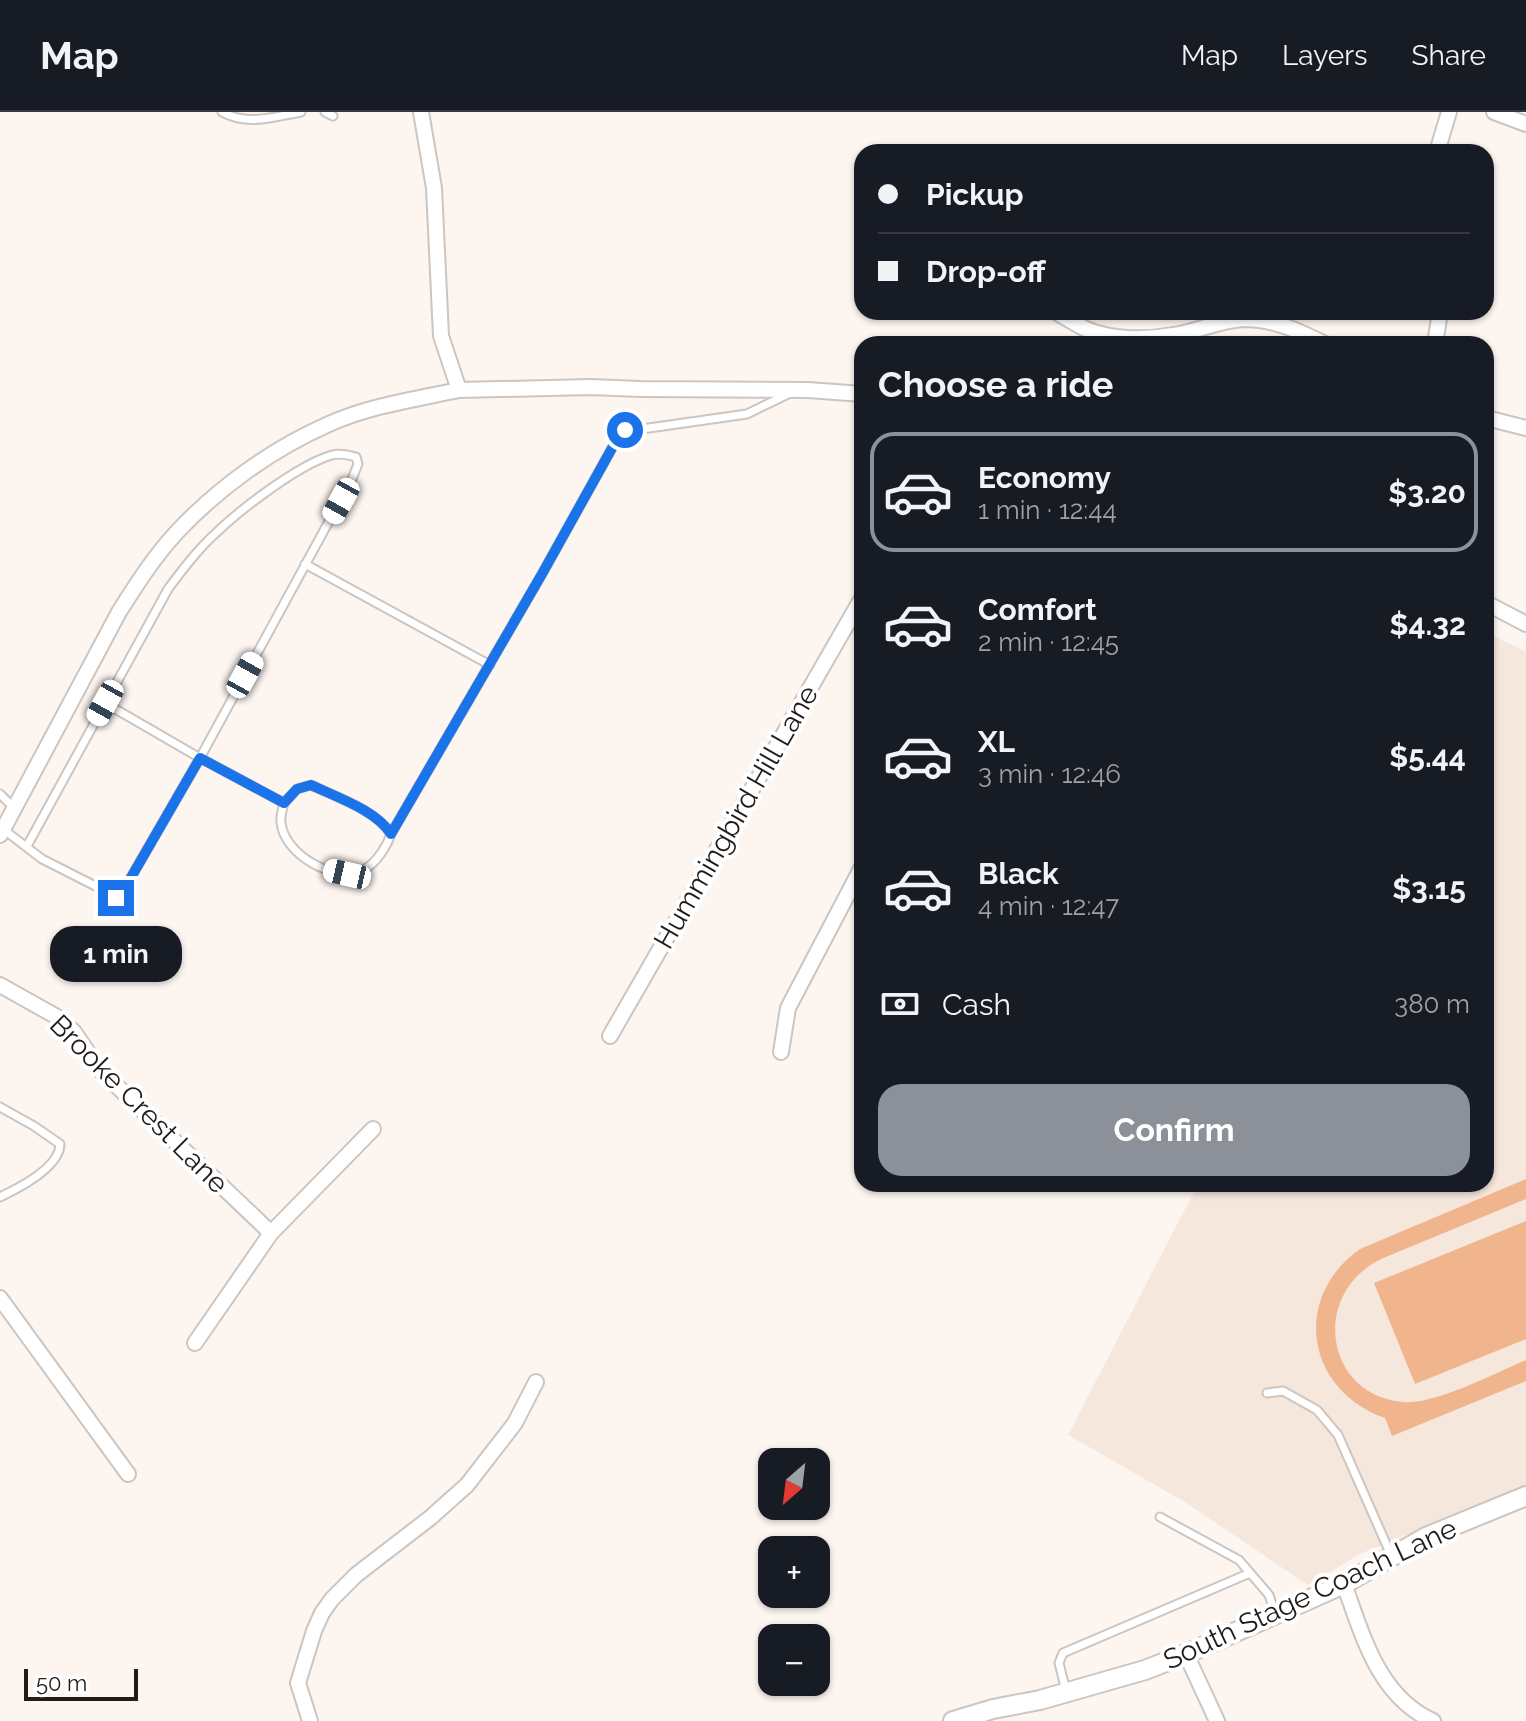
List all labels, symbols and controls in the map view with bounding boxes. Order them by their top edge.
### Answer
text: Map [40,33,119,78]
text: Map [1181,39,1238,72]
text: Layers [1282,39,1368,72]
text: Share [1412,39,1486,72]
text: Pickup [926,177,1024,212]
text: Drop-off [926,254,1046,289]
text: Choose a ride [878,363,1113,405]
route start [607,412,643,448]
icon: car [882,456,954,528]
text: Economy [978,460,1111,495]
car [319,474,363,528]
text: $3.20 [1388,475,1466,510]
text: 1 min · 12:44 [978,495,1117,525]
icon: car [882,588,954,660]
text: Comfort [978,592,1097,627]
text: $4.32 [1389,607,1466,642]
text: 2 min · 12:45 [978,627,1119,657]
car [223,648,267,702]
car [83,676,127,730]
street label: Hummingbird Hill Lane [647,679,825,955]
icon: car [882,720,954,792]
text: XL [978,724,1015,759]
text: $5.44 [1389,739,1466,774]
text: 3 min · 12:46 [978,759,1121,789]
icon: car [882,852,954,924]
text: Black [978,856,1059,891]
car [321,857,373,891]
text: $3.15 [1392,871,1466,906]
route end [98,880,134,916]
text: 4 min · 12:47 [978,891,1119,921]
callout: 1 min [50,926,182,982]
text: 1 min [83,939,149,969]
icon: cash [878,982,922,1026]
text: Cash [942,987,1011,1022]
text: 380 m [1394,989,1470,1019]
street label: Brooke Crest Lane [43,1008,235,1200]
button: Confirm [878,1084,1470,1176]
north arrow [758,1448,830,1520]
map controls [758,1448,830,1696]
street label: South Stage Coach Lane [1158,1511,1462,1677]
button: + [758,1536,830,1608]
button: − [758,1624,830,1696]
scale bar [24,1665,138,1701]
text: 50 m [36,1670,87,1696]

